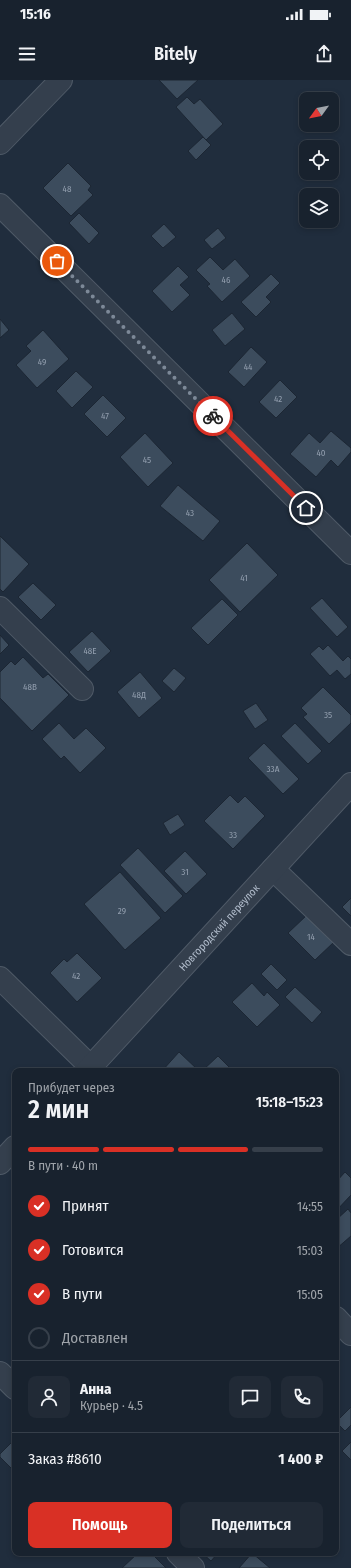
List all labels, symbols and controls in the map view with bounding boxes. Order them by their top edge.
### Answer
text: 15:16 [20,5,51,23]
icon: menu [16,43,38,65]
text: Bitely [154,43,197,65]
icon: share [313,43,335,65]
north arrow [299,92,339,132]
map controls [299,92,339,228]
button: locate [299,140,339,180]
house number: 48 [63,184,72,194]
button: layers [299,188,339,228]
pin [40,244,74,278]
icon: bag [46,250,68,272]
house number: 46 [222,275,231,285]
house number: 49 [38,357,46,367]
house number: 44 [244,362,253,372]
house number: 42 [274,394,282,404]
courier [193,396,233,436]
icon: bike [202,405,224,427]
house number: 47 [101,411,109,421]
house number: 40 [316,448,326,458]
house number: 45 [143,455,151,465]
pin [289,491,323,525]
icon: home [295,497,317,519]
house number: 43 [186,508,194,518]
house number: 41 [240,573,248,583]
house number: 48Е [83,646,97,656]
house number: 48В [23,682,37,692]
house number: 48Д [132,690,146,700]
house number: 35 [324,710,332,720]
house number: 33А [267,764,280,774]
house number: 33 [229,830,237,840]
house number: 31 [181,867,189,877]
street label: Новгородский переулок [176,881,263,974]
house number: 29 [118,906,126,916]
house number: 14 [307,932,316,942]
house number: 42 [72,971,80,981]
text: Прибудет через [28,1080,115,1095]
text: 15:18–15:23 [256,1093,323,1111]
text: 2 мин [28,1094,89,1125]
text: В пути · 40 m [28,1158,98,1173]
icon: check [28,1195,50,1217]
text: Принят [62,1197,109,1215]
text: 14:55 [297,1199,323,1214]
icon: check [28,1239,50,1261]
text: Готовится [62,1241,124,1259]
text: 15:03 [297,1243,323,1258]
icon: check [28,1283,50,1305]
text: В пути [62,1285,103,1303]
text: 15:05 [296,1287,323,1302]
text: Доставлен [62,1329,128,1347]
button: person [28,1376,70,1418]
button: chat [229,1376,271,1418]
button: phone [281,1376,323,1418]
text: Анна [80,1380,112,1398]
text: Курьер · 4.5 [80,1398,143,1413]
text: Заказ #8610 [28,1450,102,1468]
text: 1 400 ₽ [278,1450,323,1468]
button: Помощь [28,1502,172,1548]
button: Поделиться [180,1502,323,1548]

